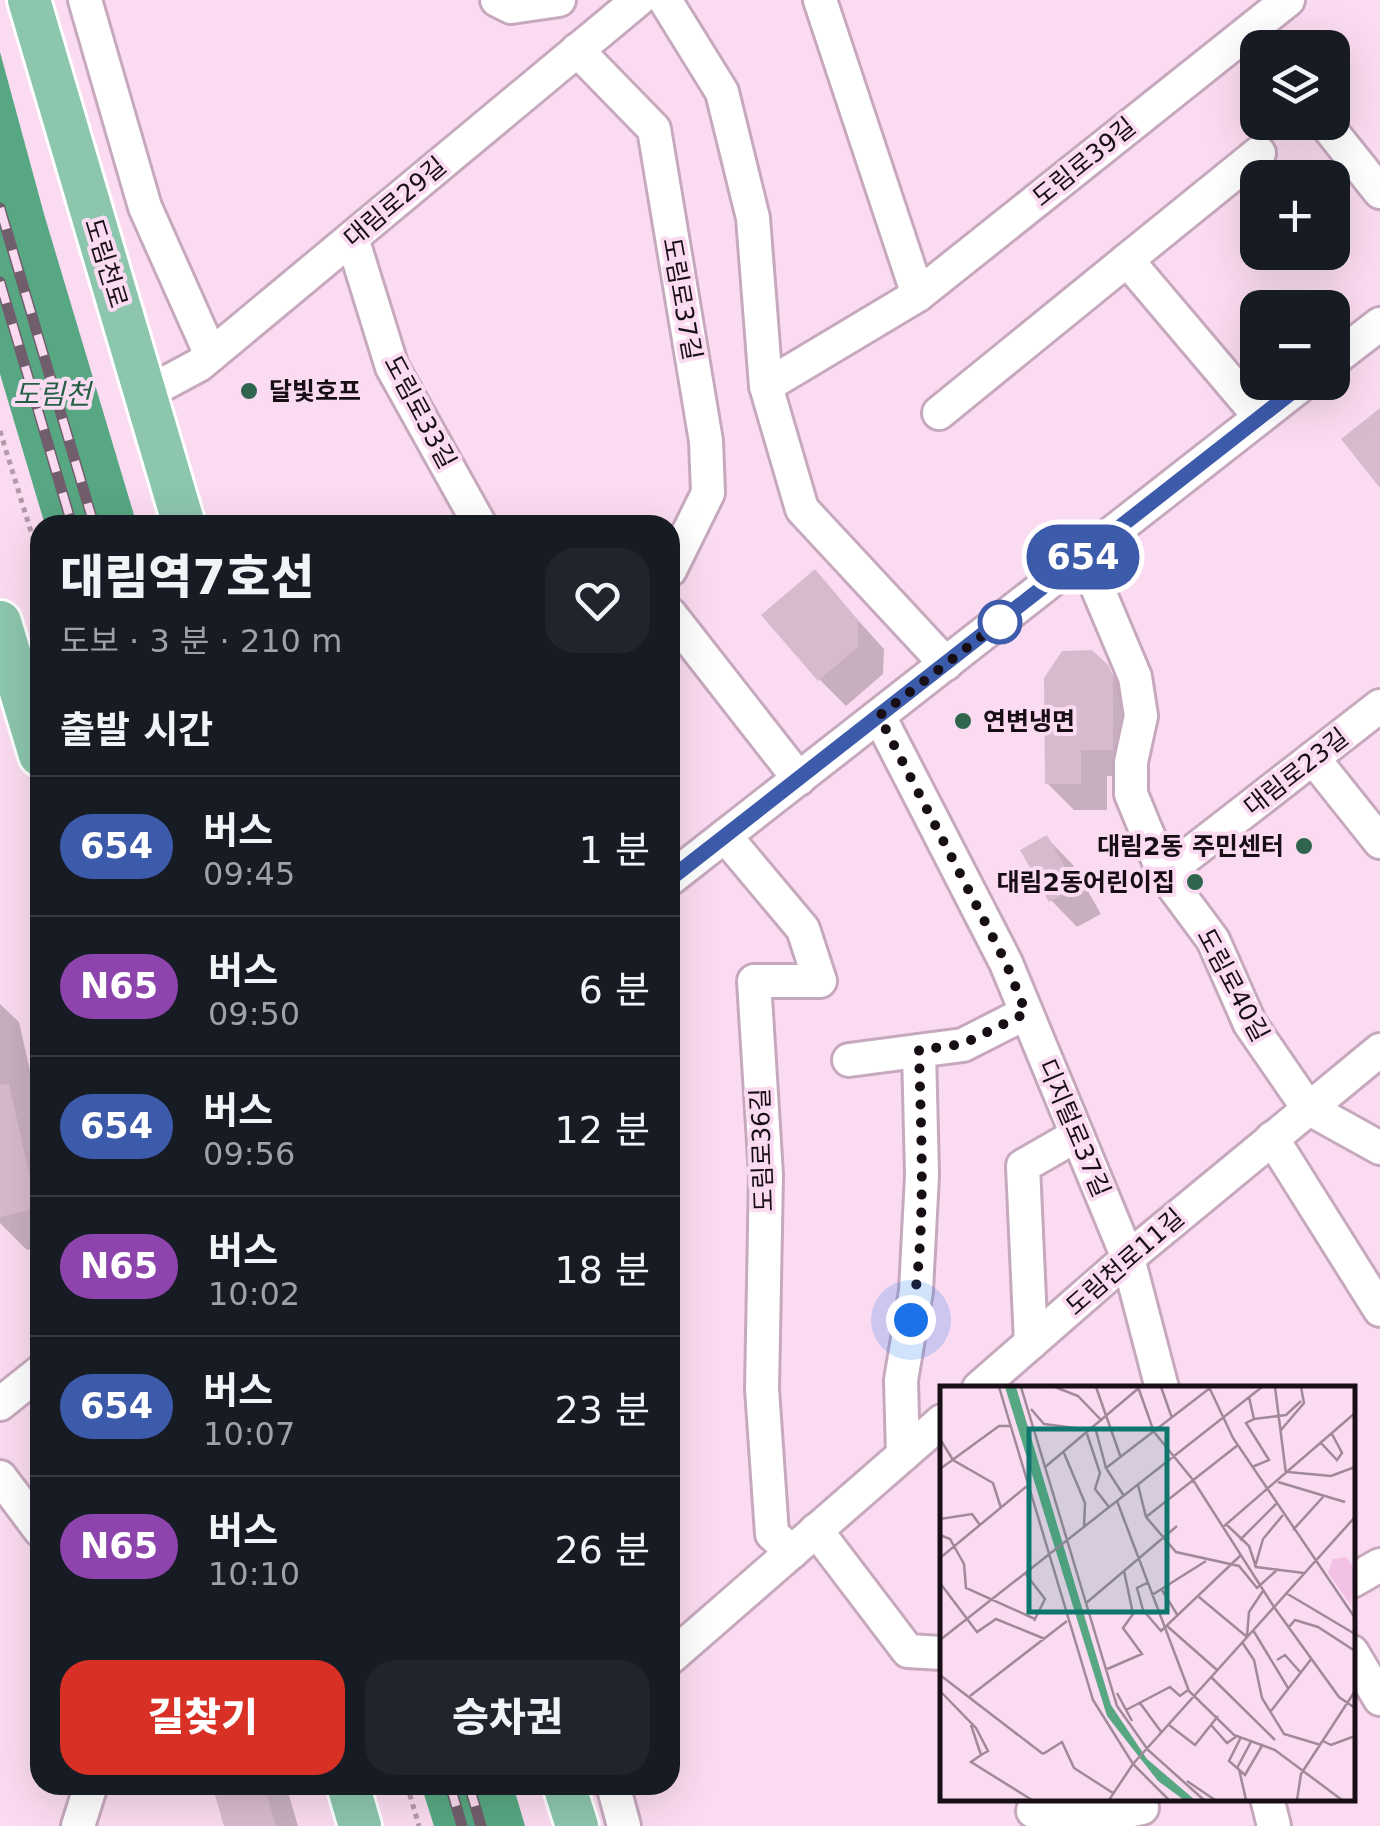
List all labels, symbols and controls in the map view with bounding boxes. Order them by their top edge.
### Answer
map controls [1240,30,1350,400]
button: layers [1240,30,1350,140]
street label: 도림로39길 [1027,112,1141,212]
street label: 대림로29길 [338,151,452,253]
button: + [1240,160,1350,270]
street label: 도림천로 [79,215,133,311]
street label: 도림로37길 [657,236,707,362]
button: − [1240,290,1350,400]
street label: 도림로33길 [378,351,462,473]
place label: 달빛호프 [269,377,361,406]
water label: 도림천 [13,378,94,411]
marker: 달빛호프 [238,380,260,402]
line badge: 654 [1026,524,1140,590]
text: 654 [1046,537,1120,577]
button: heart [545,548,650,653]
text: 대림역7호선 [60,549,314,605]
unlabelled marker [979,601,1021,643]
text: 도보 · 3 분 · 210 m [60,622,342,660]
place label: 연변냉면 [983,707,1075,736]
text: 출발 시간 [60,708,213,752]
marker: 연변냉면 [952,710,974,732]
street label: 대림로23길 [1238,722,1354,822]
text: 버스 [203,809,273,853]
text: 654 [80,826,153,866]
text: 1 분 [579,828,650,872]
place label: 대림2동 주민센터 [1097,832,1284,861]
marker: 대림2동 주민센터 [1293,835,1315,857]
text: 09:45 [203,855,295,893]
place label: 대림2동어린이집 [997,868,1175,897]
marker: 대림2동어린이집 [1184,871,1206,893]
street label: 도림로40길 [1191,924,1275,1046]
text: 버스 [208,949,278,993]
text: N65 [80,966,158,1006]
text: 6 분 [579,968,650,1012]
text: 09:50 [208,995,300,1033]
street label: 디지털로37길 [1032,1055,1116,1201]
street label: 도림로36길 [745,1088,779,1212]
text: 버스 [203,1089,273,1133]
text: 654 [80,1106,153,1146]
text: 12 분 [555,1108,650,1152]
text: 09:56 [203,1135,295,1173]
street label: 도림천로11길 [1060,1203,1190,1321]
text: 버스 [208,1229,278,1273]
text: N65 [80,1246,158,1286]
text: 18 분 [555,1248,650,1292]
text: 10:02 [208,1275,300,1313]
your location [886,1295,936,1345]
text: 버스 [203,1369,273,1413]
text: 654 [80,1386,153,1426]
inset map [940,1386,1355,1801]
text: 23 분 [555,1388,650,1432]
text: 10:07 [203,1415,295,1453]
text: 버스 [208,1509,278,1553]
text: N65 [80,1526,158,1566]
text: 26 분 [555,1528,650,1572]
text: 10:10 [208,1555,300,1593]
button: 길찾기 [60,1660,345,1775]
button: 승차권 [365,1660,650,1775]

